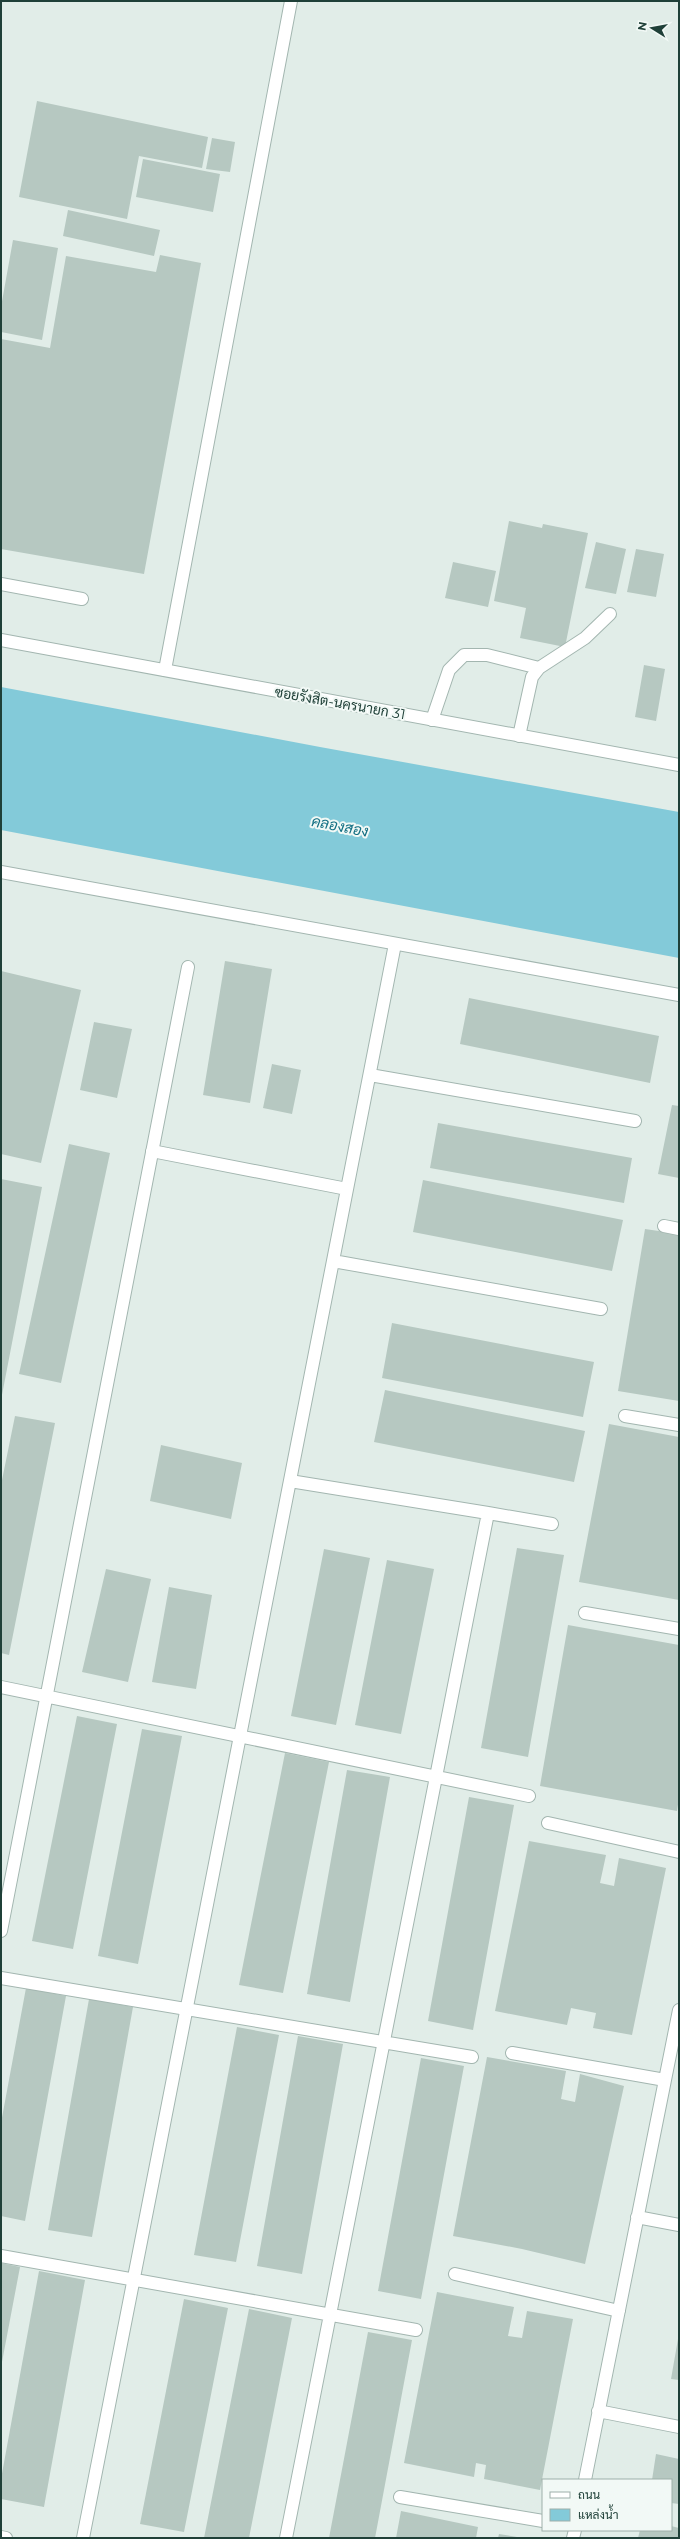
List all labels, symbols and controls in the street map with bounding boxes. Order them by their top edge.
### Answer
north arrow [632,8,672,48]
text: N [634,20,650,32]
street label: ซอยรังสิต-นครนายก 31 [273,683,407,723]
water label: คลองสอง [310,811,370,841]
legend [542,2479,672,2531]
text: ถนน [578,2487,601,2502]
text: แหล่งน้ำ [578,2504,618,2522]

